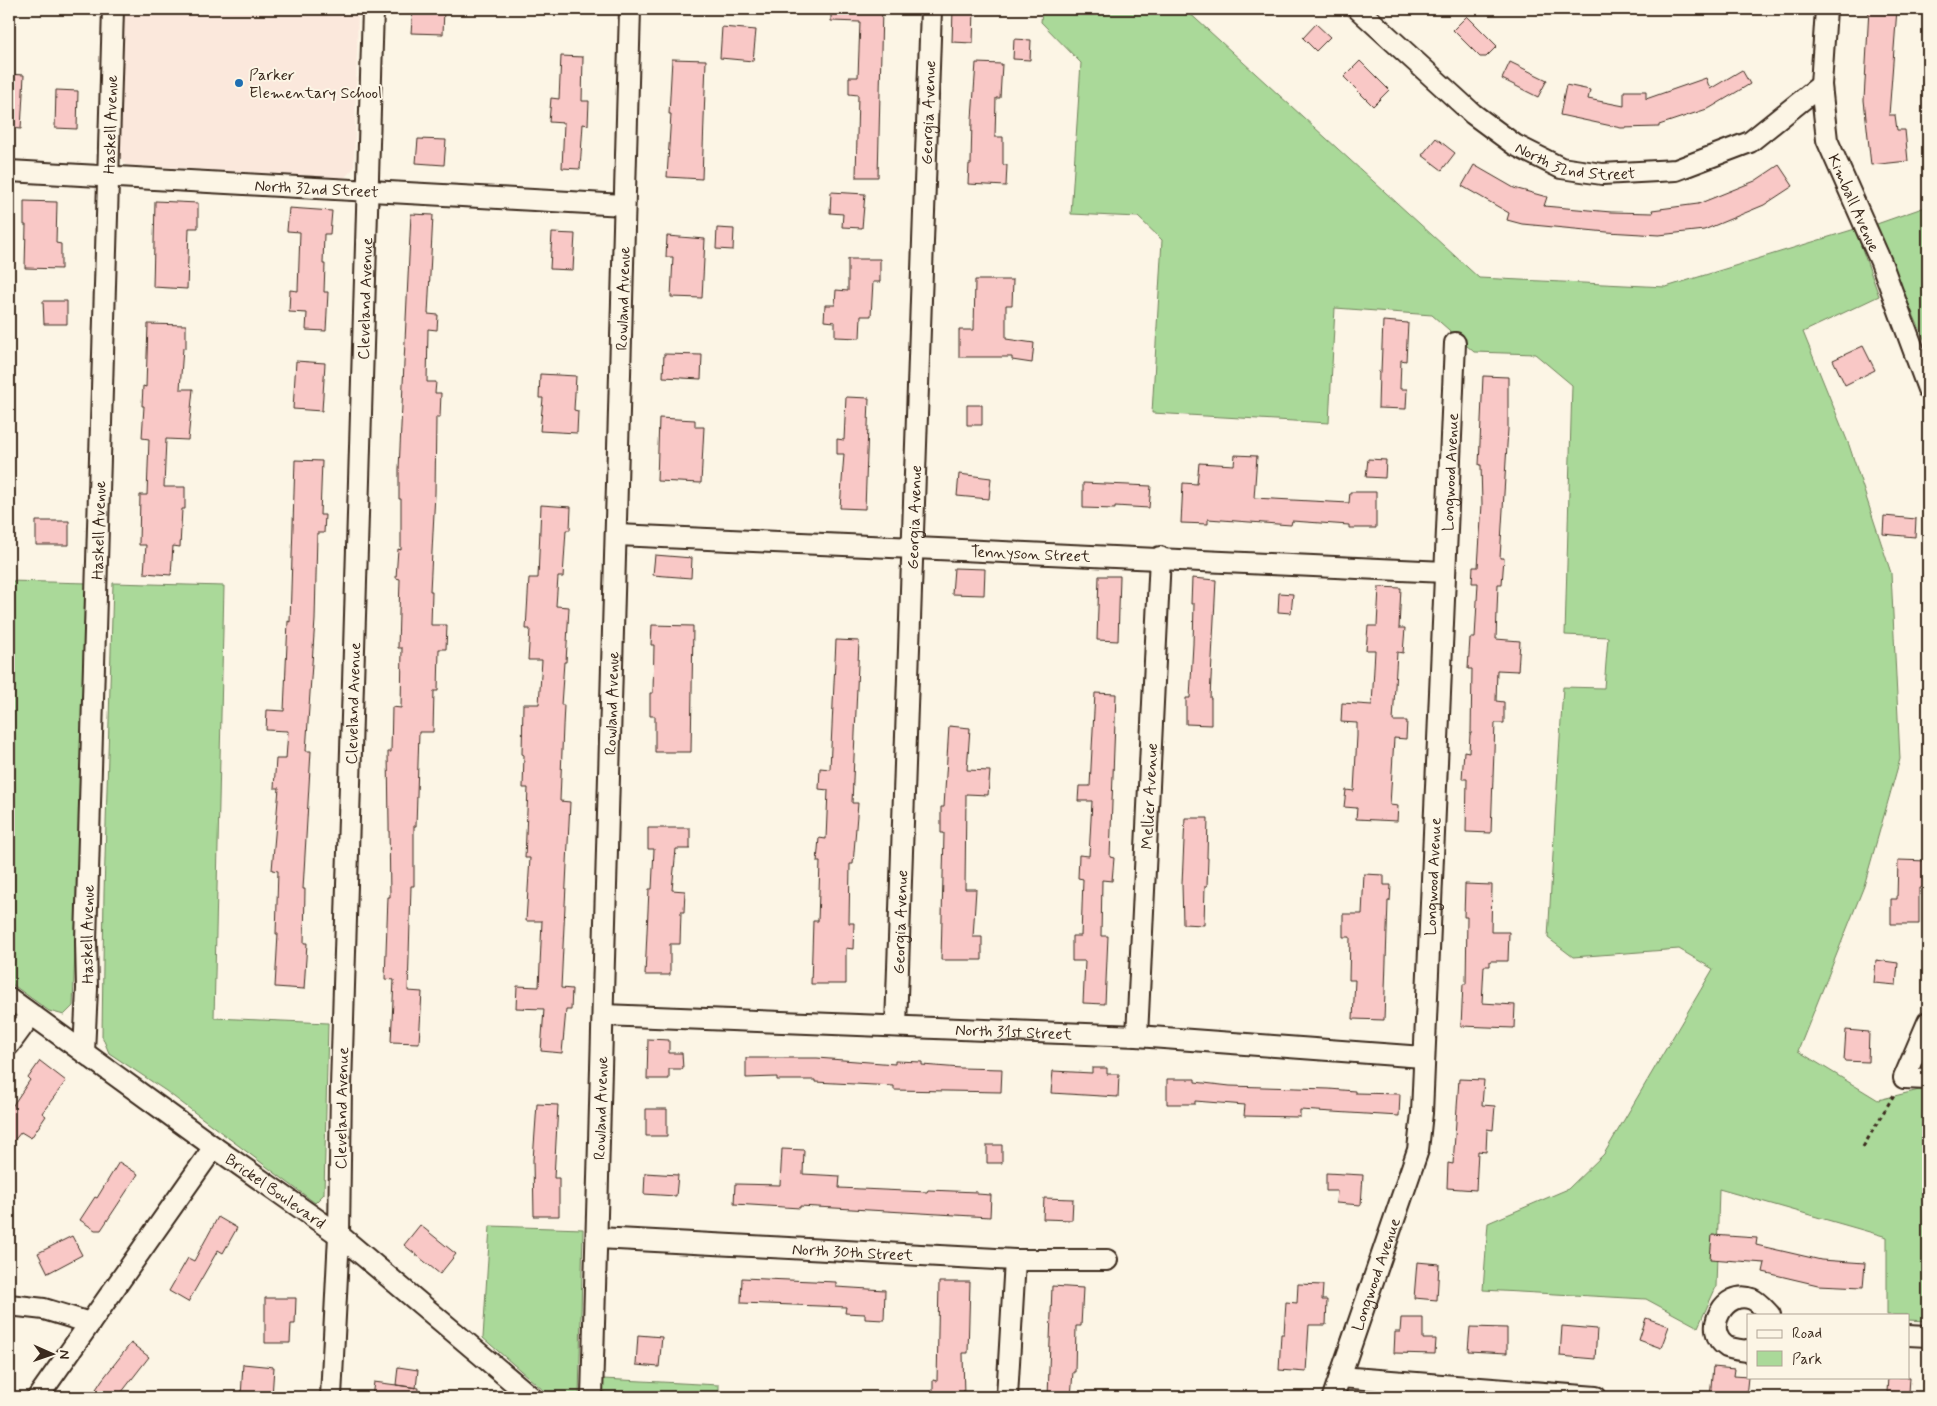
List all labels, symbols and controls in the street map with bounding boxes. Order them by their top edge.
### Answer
street label: Georgia Avenue [917,60,941,165]
place label: Parker Elementary School [249,65,382,104]
street label: Haskell Avenue [99,74,123,174]
marker: Parker Elementary School [233,77,245,89]
street label: North 32nd Street [1511,138,1636,186]
street label: Kimball Avenue [1823,151,1884,256]
street label: North 32nd Street [254,176,380,203]
street label: Cleveland Avenue [354,237,378,360]
street label: Rowland Avenue [612,246,636,351]
street label: Longwood Avenue [1438,412,1464,532]
street label: Georgia Avenue [903,465,927,570]
street label: Haskell Avenue [87,480,111,580]
street label: Tennyson Street [970,542,1091,568]
street label: Cleveland Avenue [342,642,366,765]
street label: Rowland Avenue [601,650,624,756]
street label: Mellier Avenue [1137,743,1163,850]
street label: Longwood Avenue [1421,817,1447,936]
street label: Georgia Avenue [889,869,913,975]
street label: Haskell Avenue [77,884,100,984]
street label: North 31st Street [955,1020,1073,1045]
street label: Cleveland Avenue [331,1047,354,1170]
street label: Rowland Avenue [589,1055,613,1161]
street label: Brickel Boulevard [221,1149,329,1234]
street label: Longwood Avenue [1348,1215,1406,1334]
street label: North 30th Street [791,1239,914,1267]
legend [1747,1314,1910,1378]
text: Road [1792,1324,1822,1344]
north arrow [28,1328,78,1378]
text: N [55,1349,73,1359]
text: Park [1792,1350,1822,1370]

